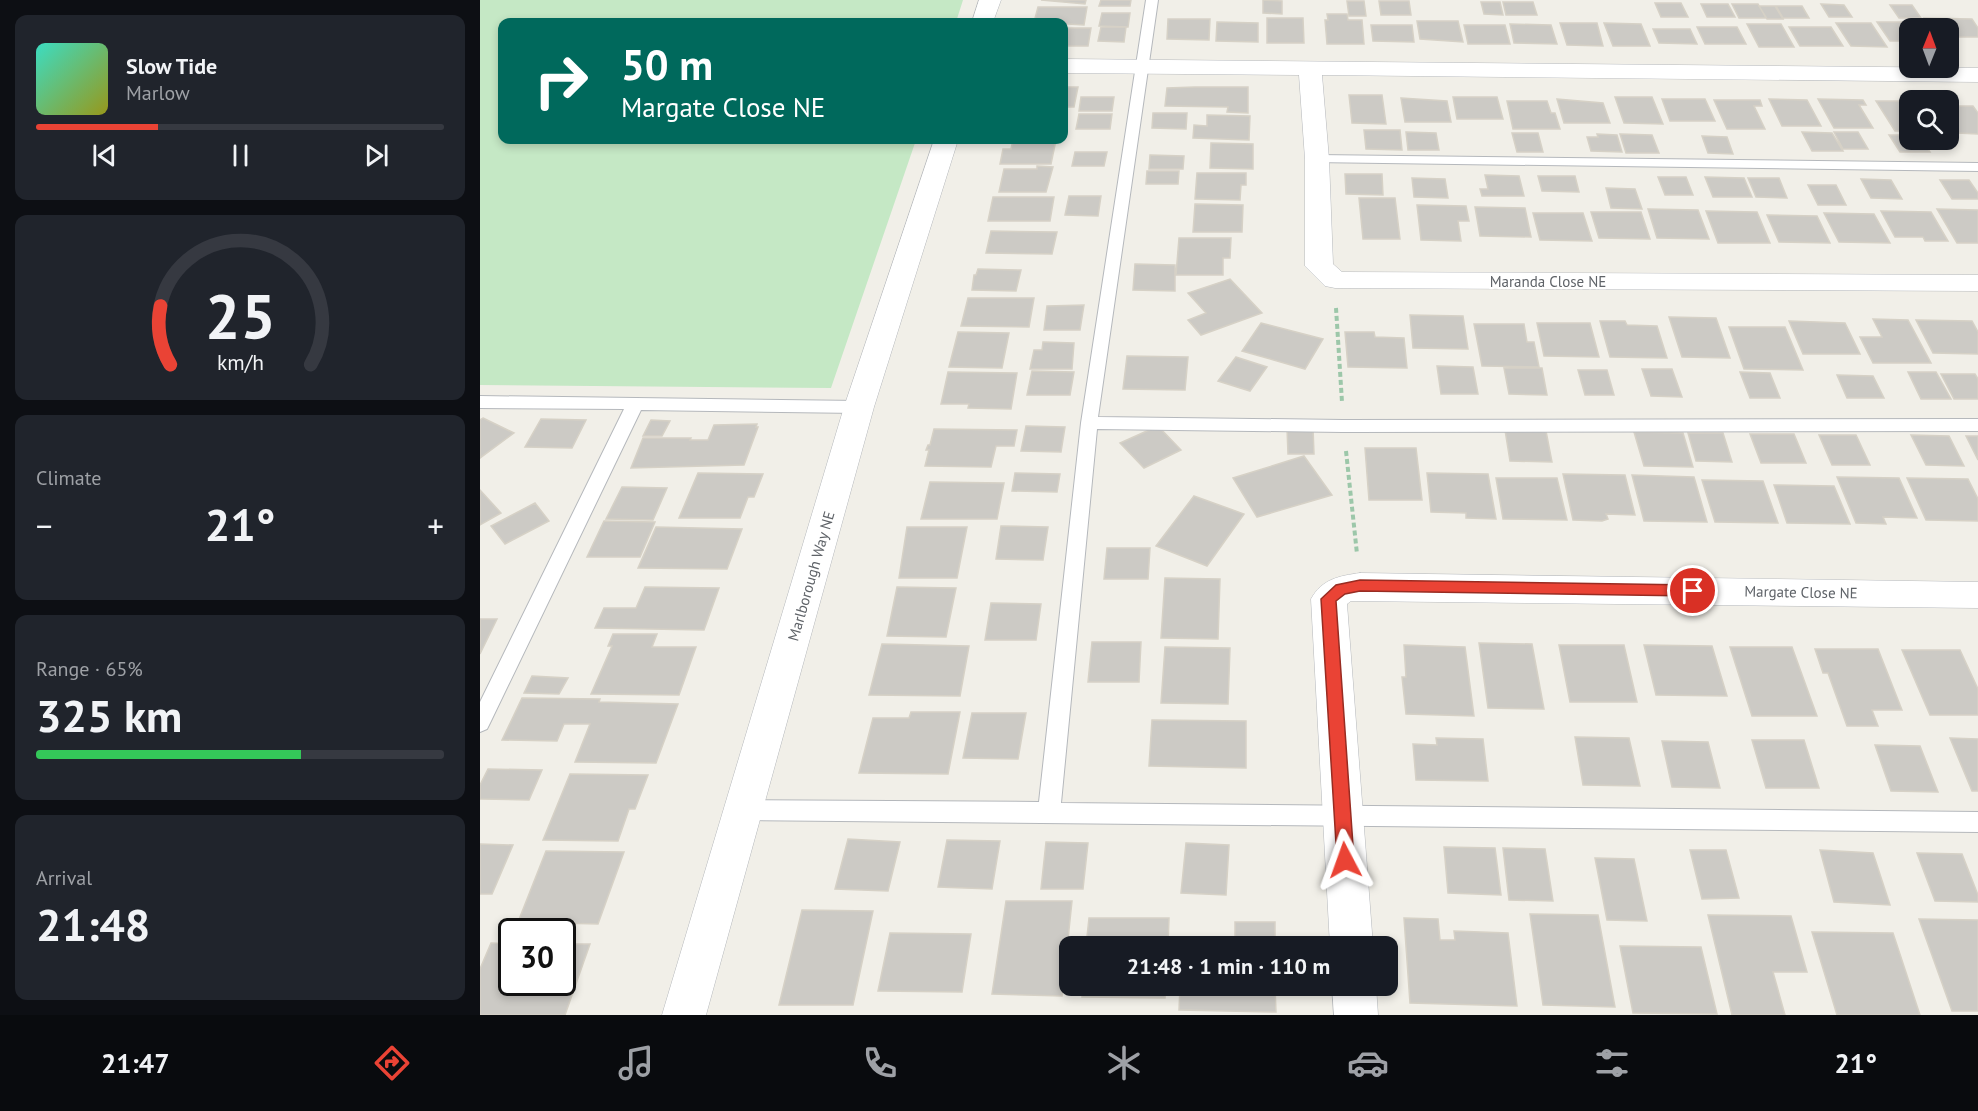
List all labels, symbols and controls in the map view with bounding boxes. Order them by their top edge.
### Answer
north arrow [1899,18,1959,78]
map controls [1899,18,1959,150]
text: 50 m [621,37,713,92]
icon: right [522,42,600,120]
text: Slow Tide [126,52,217,80]
text: Marlow [126,80,190,106]
text: Margate Close NE [621,90,825,124]
button: search [1899,90,1959,150]
icon: previous [88,139,121,172]
icon: pause [224,139,257,172]
icon: next [360,139,393,172]
street label: Maranda Close NE [1490,272,1606,291]
text: 25 [205,275,275,356]
text: km/h [216,348,263,376]
text: Climate [36,465,102,491]
text: 21° [205,495,275,553]
text: − [36,504,53,547]
text: + [427,504,444,547]
street label: Marlborough Way NE [783,509,839,643]
pin [1667,565,1718,616]
icon: arrive [1676,574,1709,607]
street label: Margate Close NE [1744,582,1858,602]
text: Range · 65% [36,656,143,682]
text: 325 km [36,686,182,744]
position arrow [1313,828,1377,892]
text: Arrival [36,865,92,891]
text: 21:48 [36,895,150,953]
speed limit sign: 30 [498,918,576,996]
text: 21:48 · 1 min · 110 m [1127,952,1330,980]
icon: directions [371,1042,413,1084]
icon: music [615,1042,657,1084]
icon: phone [859,1042,901,1084]
icon: climate [1103,1042,1145,1084]
icon: car [1347,1042,1389,1084]
icon: filters [1591,1042,1633,1084]
text: 21:47 [101,1046,169,1080]
text: 21° [1835,1046,1877,1080]

